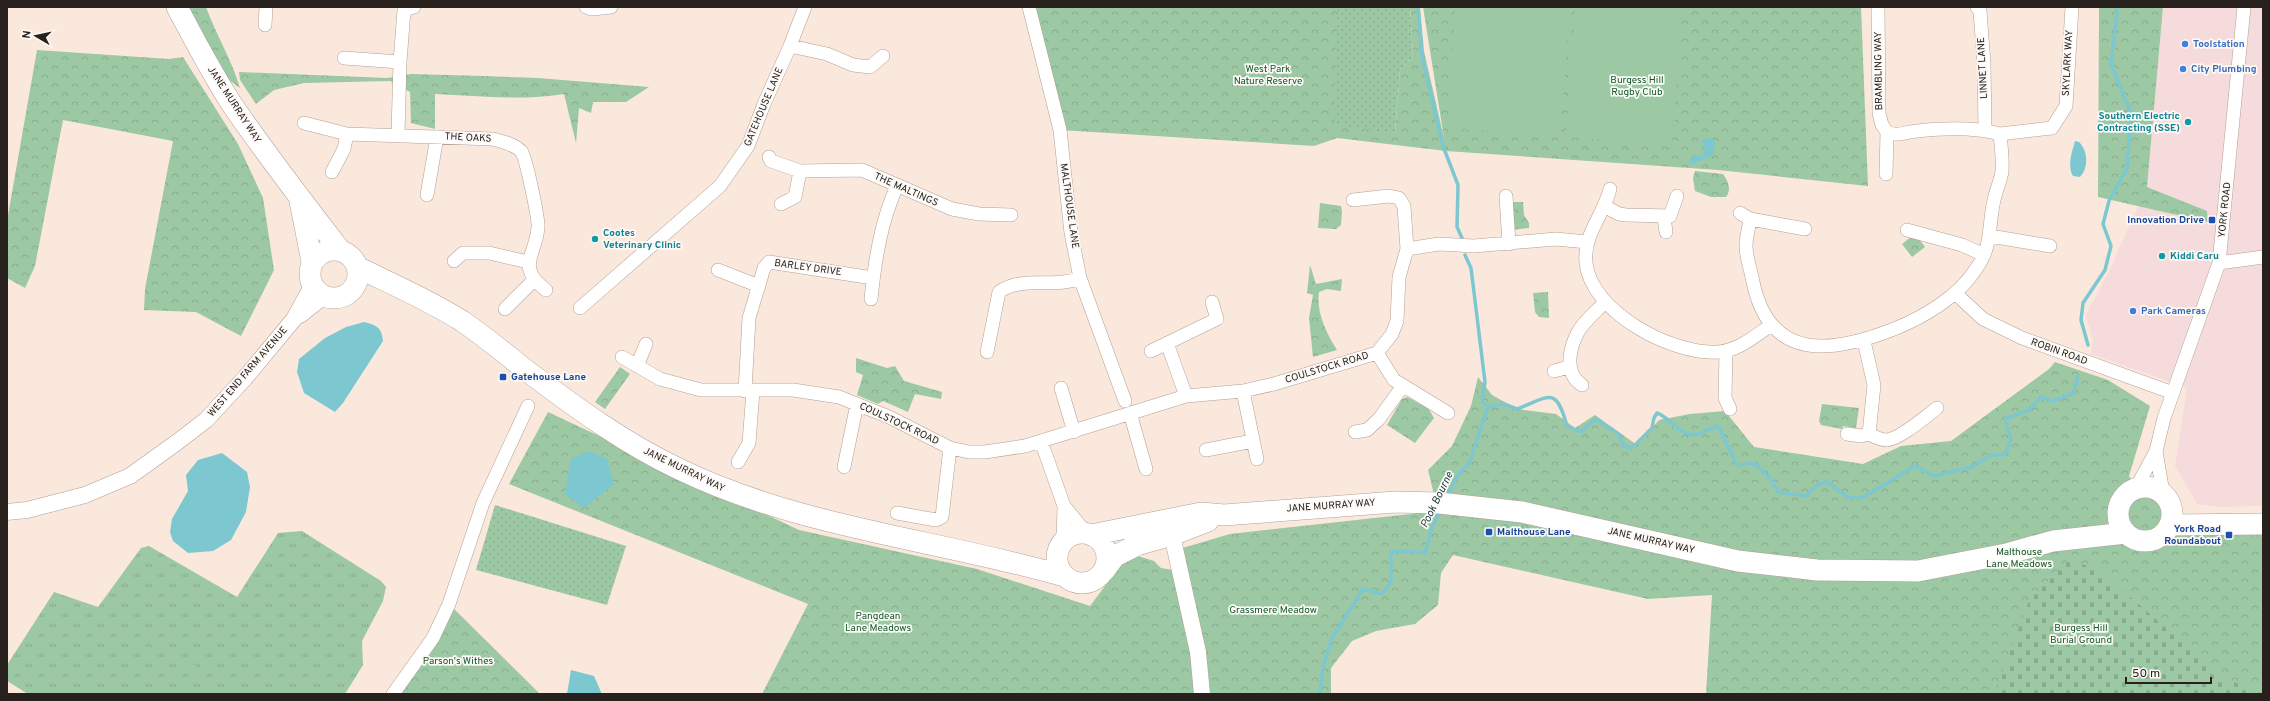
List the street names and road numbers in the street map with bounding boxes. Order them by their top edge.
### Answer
street label: SKYLARK WAY [2060,29,2076,96]
street label: BRAMBLING WAY [1872,31,1886,110]
street label: LINNET LANE [1975,37,1991,99]
street label: JANE MURRAY WAY [204,64,264,146]
street label: GATEHOUSE LANE [741,65,787,149]
street label: THE OAKS [444,130,492,146]
street label: MALTHOUSE LANE [1057,163,1081,249]
street label: THE MALTINGS [872,170,940,210]
street label: YORK ROAD [2216,181,2234,239]
street label: BARLEY DRIVE [774,257,842,279]
street label: WEST END FARM AVENUE [205,324,291,420]
street label: ROBIN ROAD [2029,336,2089,368]
street label: COULSTOCK ROAD [1284,349,1371,387]
street label: COULSTOCK ROAD [857,400,941,448]
street label: JANE MURRAY WAY [641,445,728,496]
street label: JANE MURRAY WAY [1286,496,1377,516]
street label: JANE MURRAY WAY [1606,525,1697,558]

